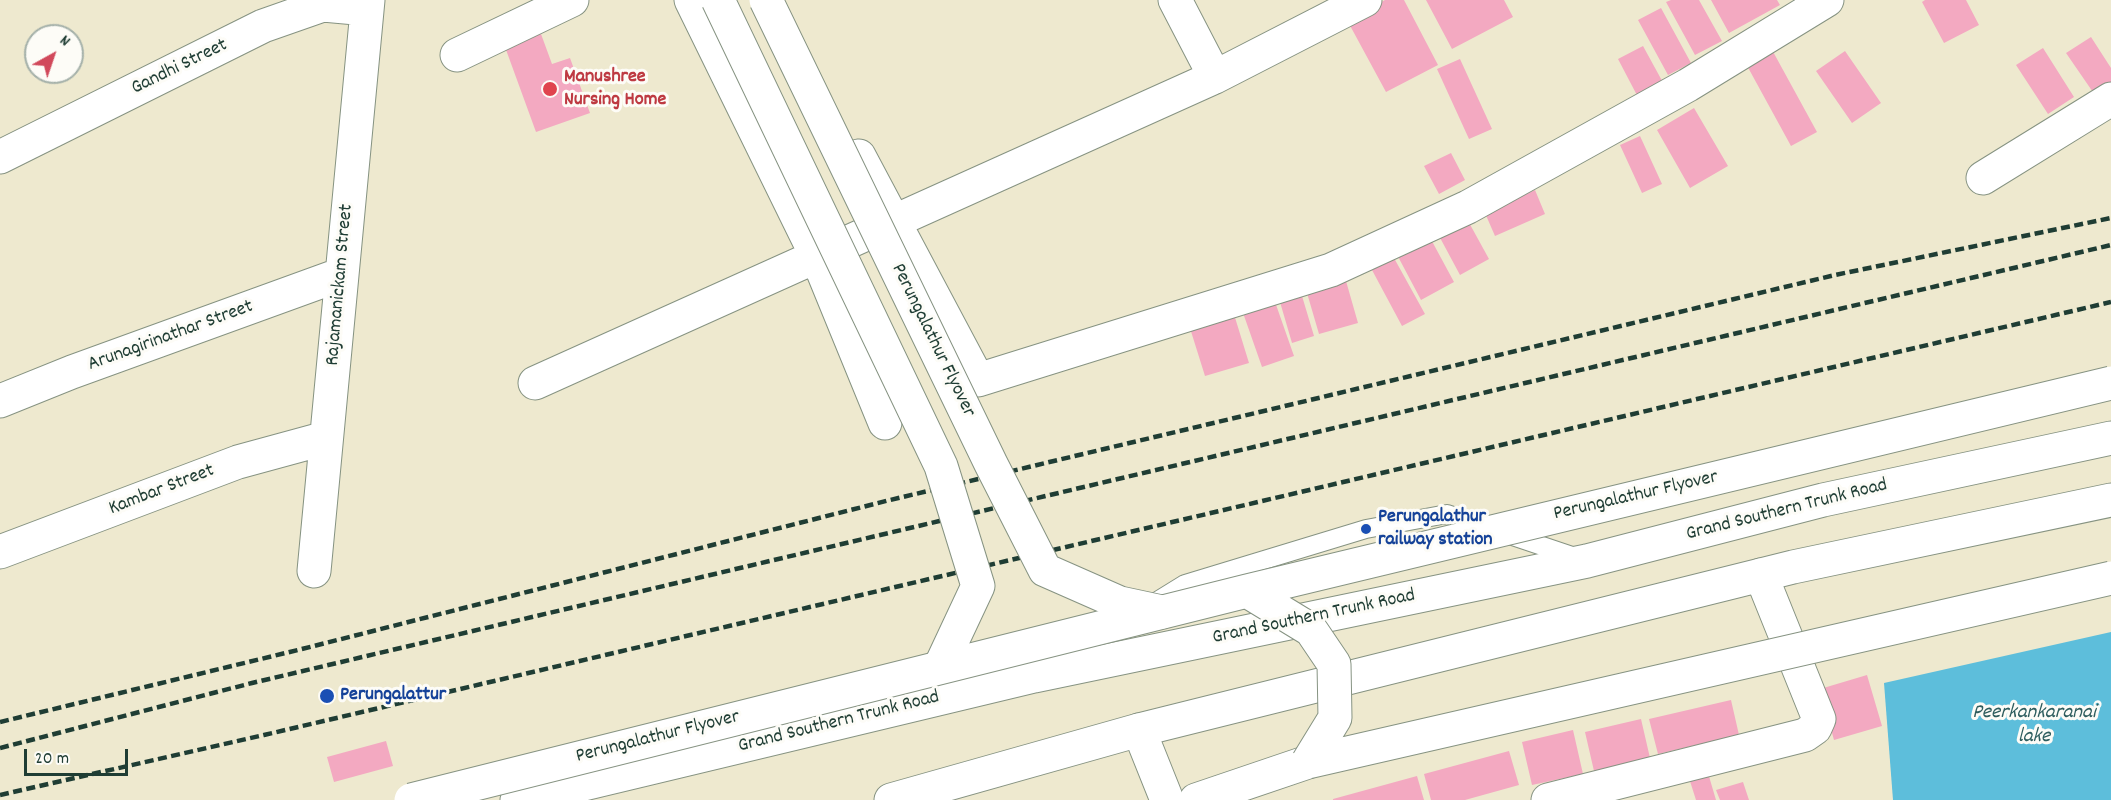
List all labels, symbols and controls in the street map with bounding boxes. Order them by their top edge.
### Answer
north arrow [24,24,84,84]
text: N [54,30,75,53]
street label: Gandhi Street [128,34,232,102]
place label: Manushree Nursing Home [564,66,666,113]
marker: Manushree Nursing Home [541,80,559,98]
street label: Rajamanickam Street [322,203,360,367]
street label: Perungalathur Flyover [884,260,980,422]
street label: Arunagirinathar Street [85,296,257,378]
street label: Kambar Street [106,460,218,522]
street label: Perungalathur Flyover [1552,466,1720,528]
street label: Grand Southern Trunk Road [1684,474,1890,548]
place label: Perungalathur railway station [1378,506,1493,553]
marker: Perungalathur railway station [1359,522,1373,536]
street label: Grand Southern Trunk Road [1211,585,1417,651]
place label: Perungalattur [340,684,446,708]
street label: Grand Southern Trunk Road [736,686,942,760]
marker: Perungalattur [318,687,336,705]
water label: Peerkankaranai lake [1972,701,2096,751]
street label: Perungalathur Flyover [574,706,742,770]
scale bar [27,737,130,775]
text: 20 m [35,747,69,772]

